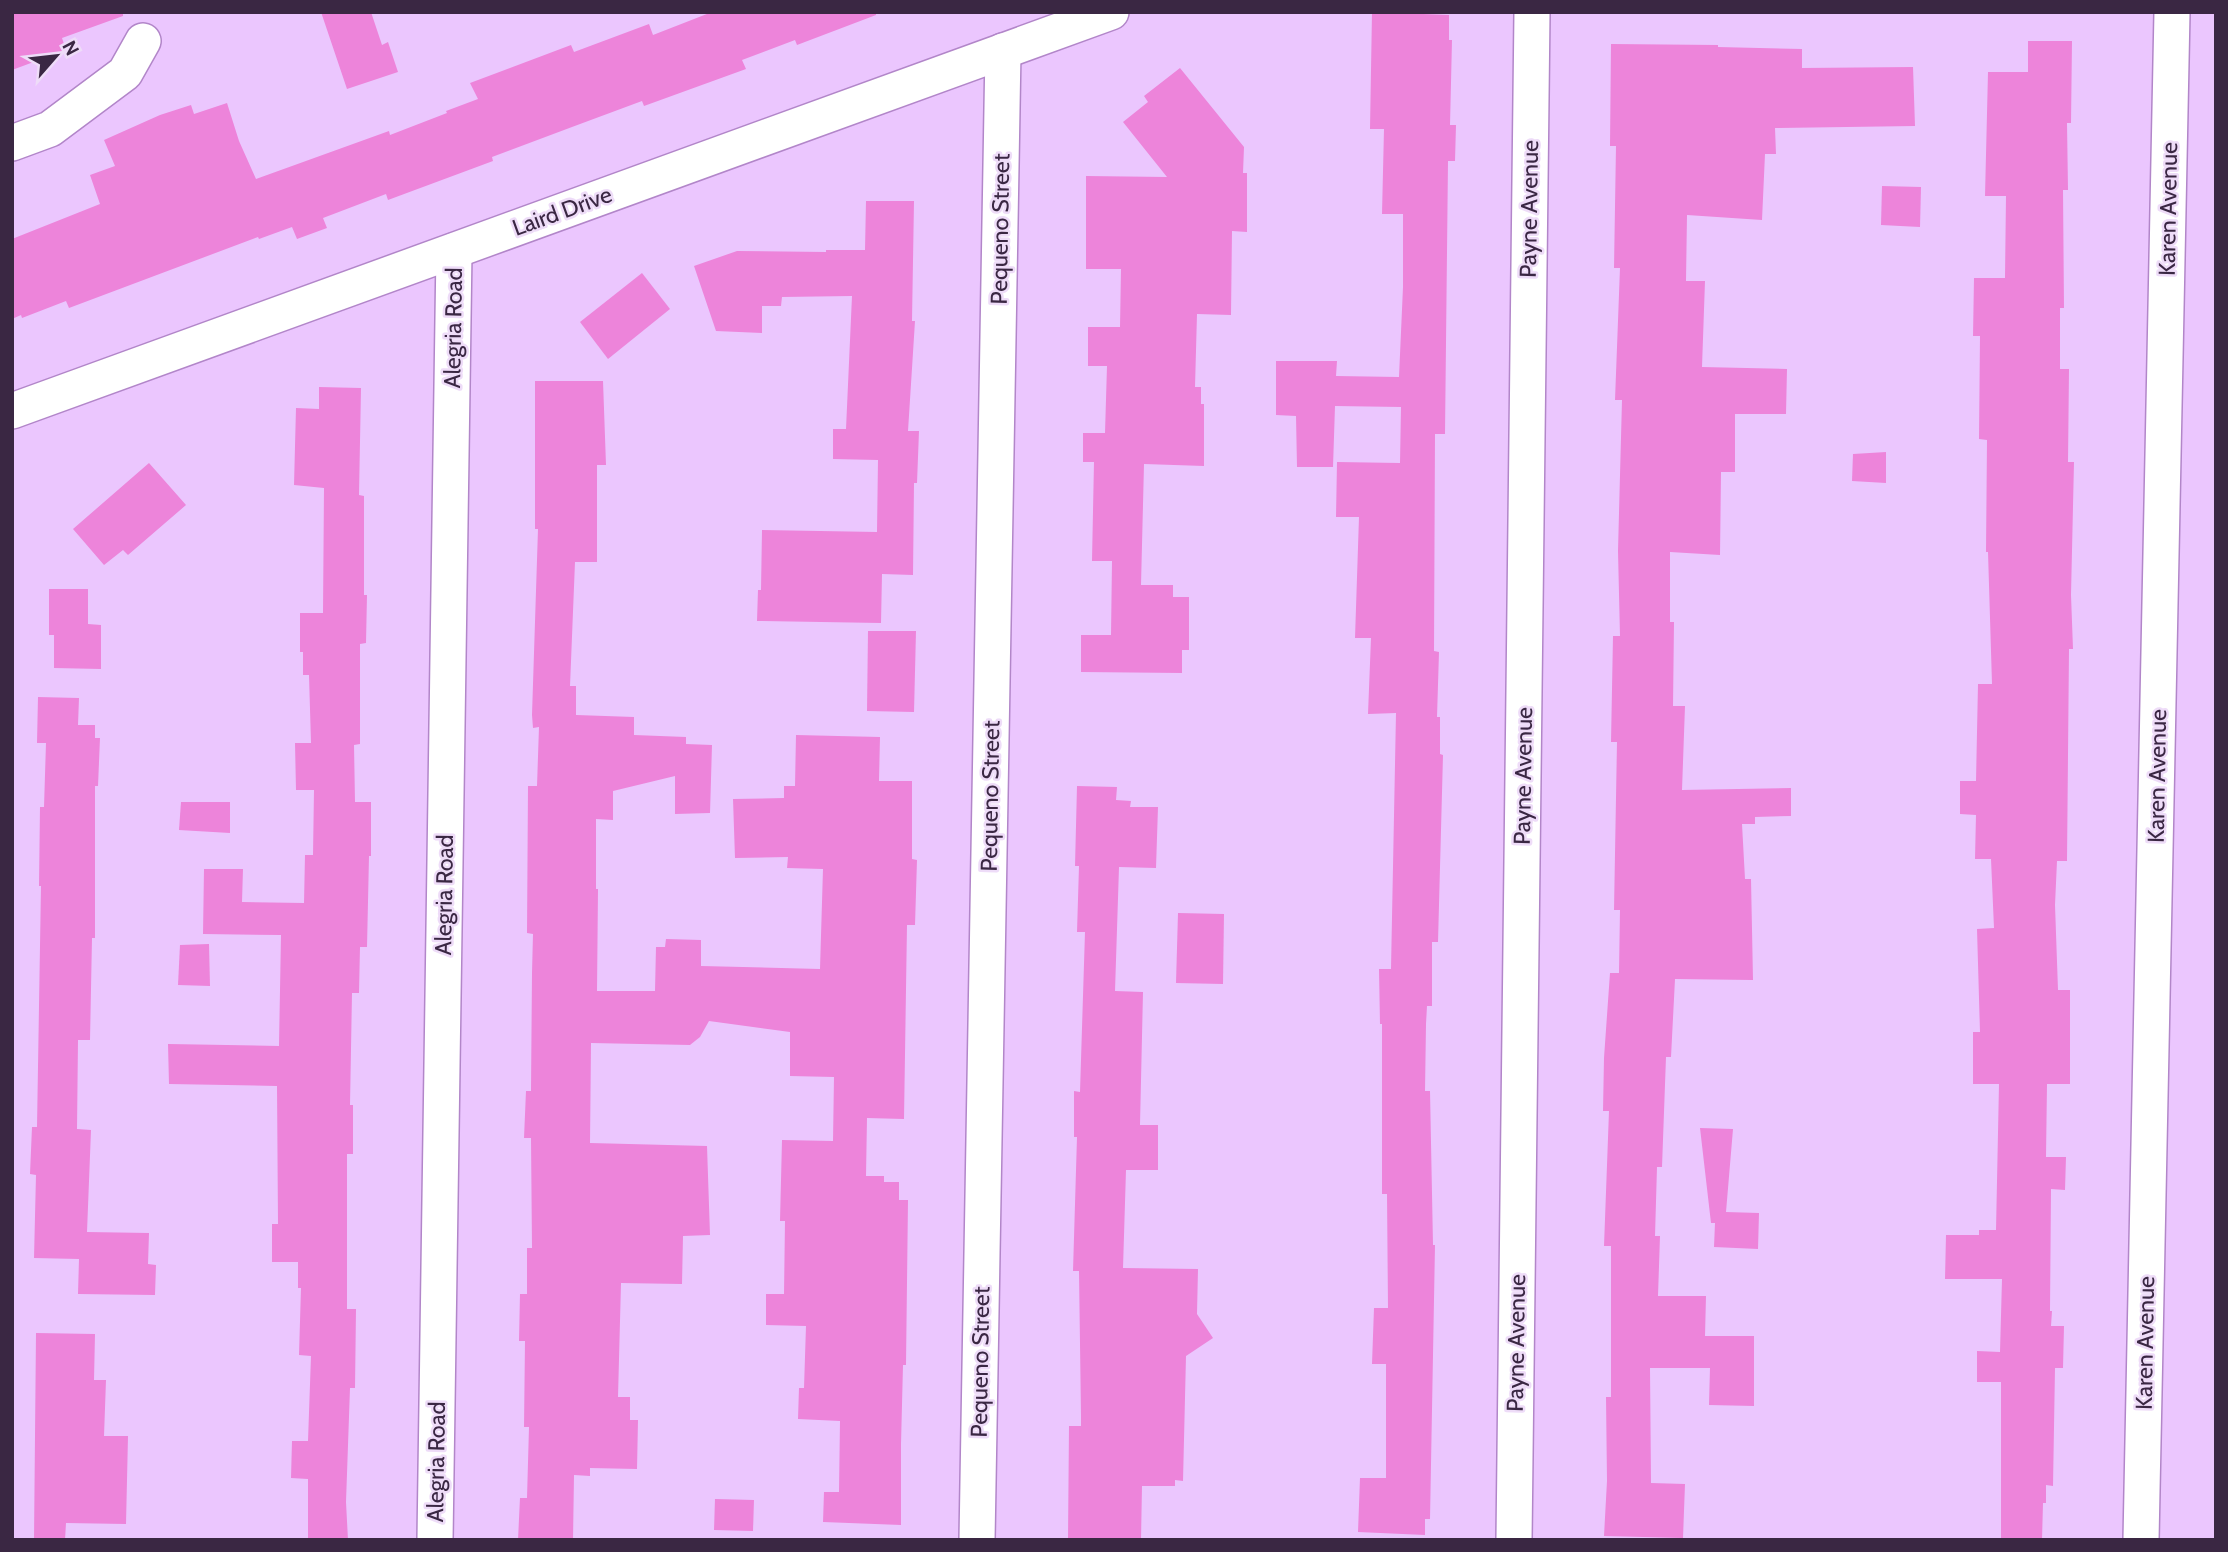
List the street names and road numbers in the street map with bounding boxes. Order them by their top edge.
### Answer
street label: Payne Avenue [1514,140,1544,278]
street label: Karen Avenue [2153,142,2183,276]
street label: Pequeno Street [985,153,1015,305]
street label: Laird Drive [508,180,616,242]
street label: Alegria Road [438,267,468,389]
street label: Payne Avenue [1508,707,1538,845]
street label: Karen Avenue [2142,709,2172,843]
street label: Pequeno Street [975,720,1005,872]
street label: Alegria Road [429,834,459,956]
street label: Payne Avenue [1501,1274,1531,1412]
street label: Karen Avenue [2130,1276,2160,1410]
street label: Pequeno Street [965,1286,995,1438]
street label: Alegria Road [421,1401,451,1523]

